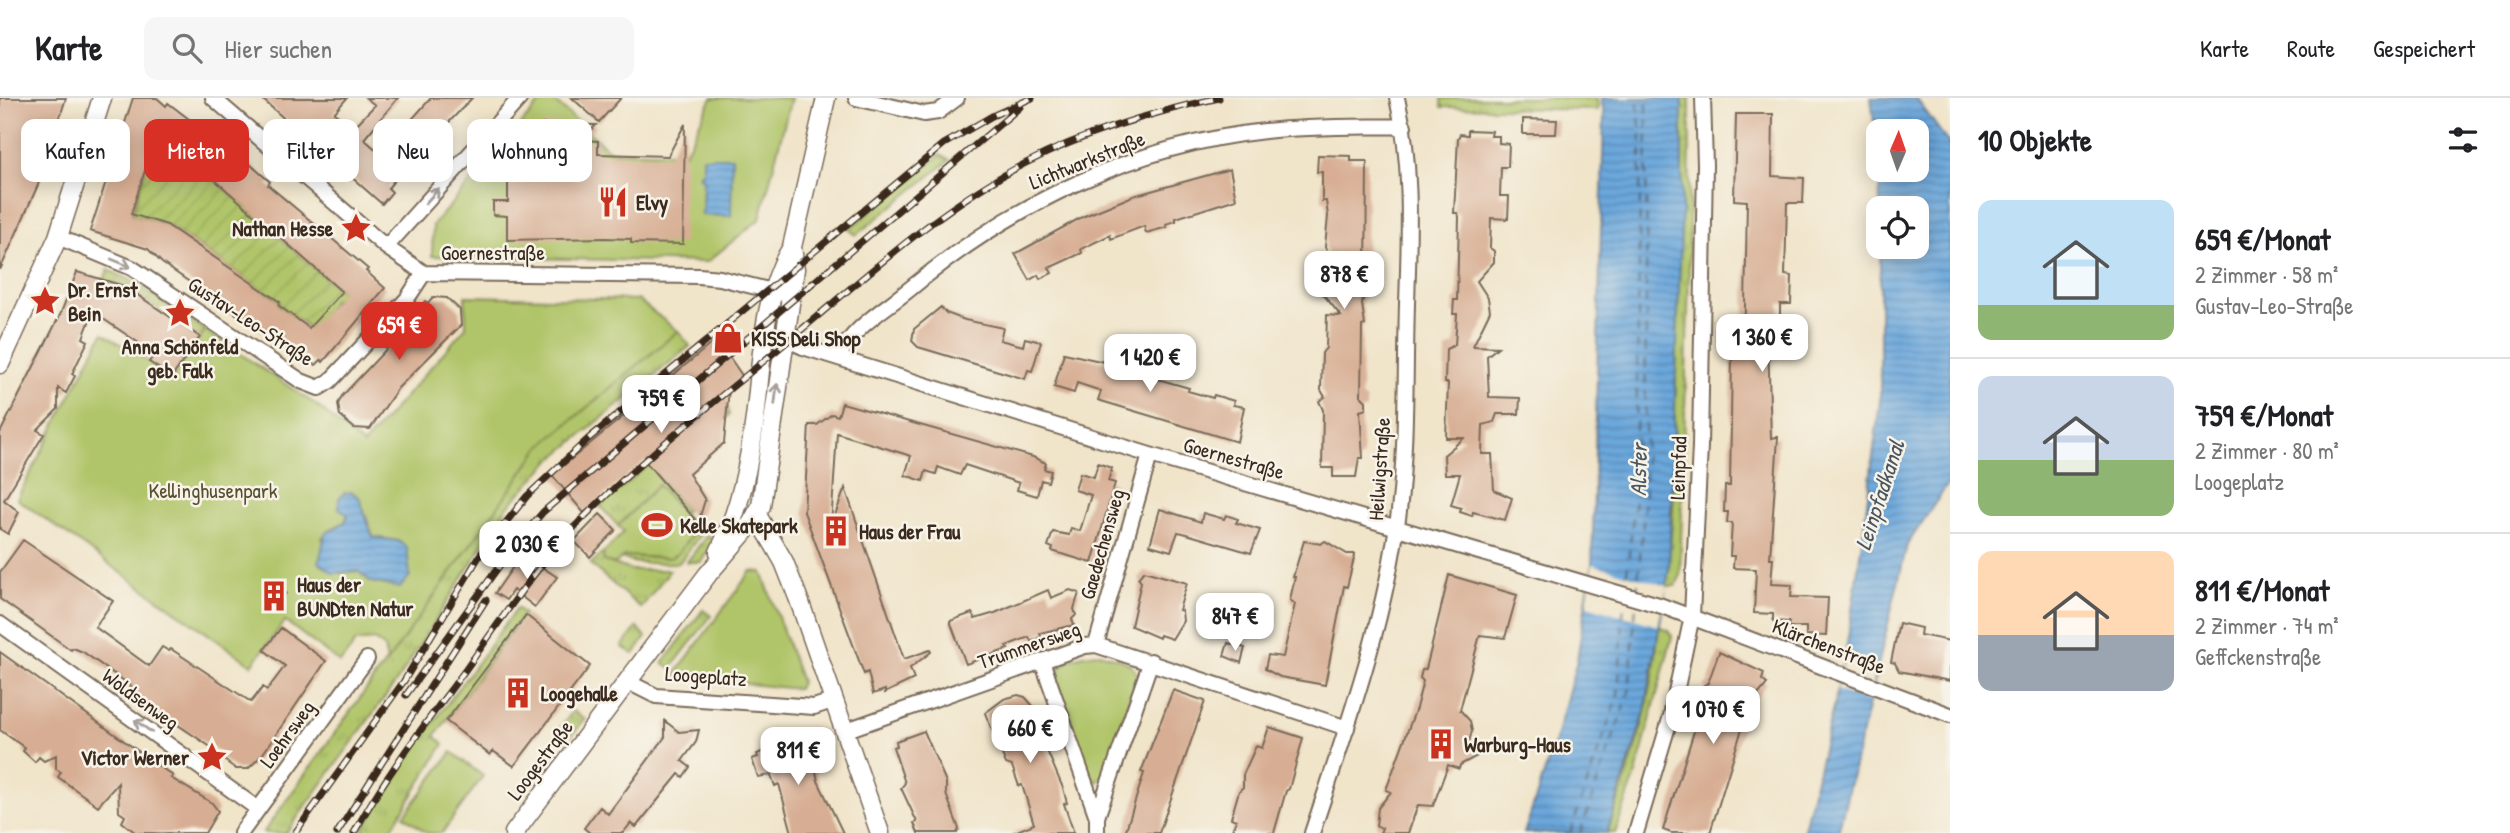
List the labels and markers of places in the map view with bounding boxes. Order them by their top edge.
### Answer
restaurant icon: Elvy [596,185,630,219]
place label: Elvy [636,188,668,218]
place icon: Nathan Hesse [339,211,373,245]
place label: Nathan Hesse [232,214,334,243]
pin: 878 € [1295,252,1393,311]
place label: Dr. Ernst Bein [68,275,138,328]
place icon: Dr. Ernst Bein [28,284,62,318]
place icon: Anna Schönfeld geb. Falk [163,296,197,330]
pin: 659 € [350,302,448,362]
pin: 1 360 € [1697,314,1827,374]
shop icon: KISS Deli Shop [711,321,745,355]
place label: KISS Deli Shop [751,324,861,354]
place label: Anna Schönfeld geb. Falk [122,332,239,386]
pin: 1 420 € [1085,334,1215,394]
pin: 759 € [612,376,710,435]
sports icon: Kelle Skatepark [640,508,674,542]
place label: Kelle Skatepark [680,511,798,541]
building icon: Haus der Frau [819,514,853,548]
place label: Haus der Frau [859,517,961,546]
pin: 2 030 € [462,522,592,581]
place label: Haus der BUNDten Natur [297,570,414,623]
building icon: Haus der BUNDten Natur [257,579,291,613]
pin: 847 € [1186,594,1284,653]
building icon: Loogehalle [501,676,535,710]
place label: Loogehalle [541,679,619,709]
pin: 1 070 € [1648,686,1778,746]
pin: 660 € [981,706,1079,765]
building icon: Warburg-Haus [1424,727,1458,761]
pin: 811 € [749,728,847,787]
place label: Warburg-Haus [1464,730,1571,760]
place icon: Victor Werner [195,740,229,774]
place label: Victor Werner [80,743,190,772]

